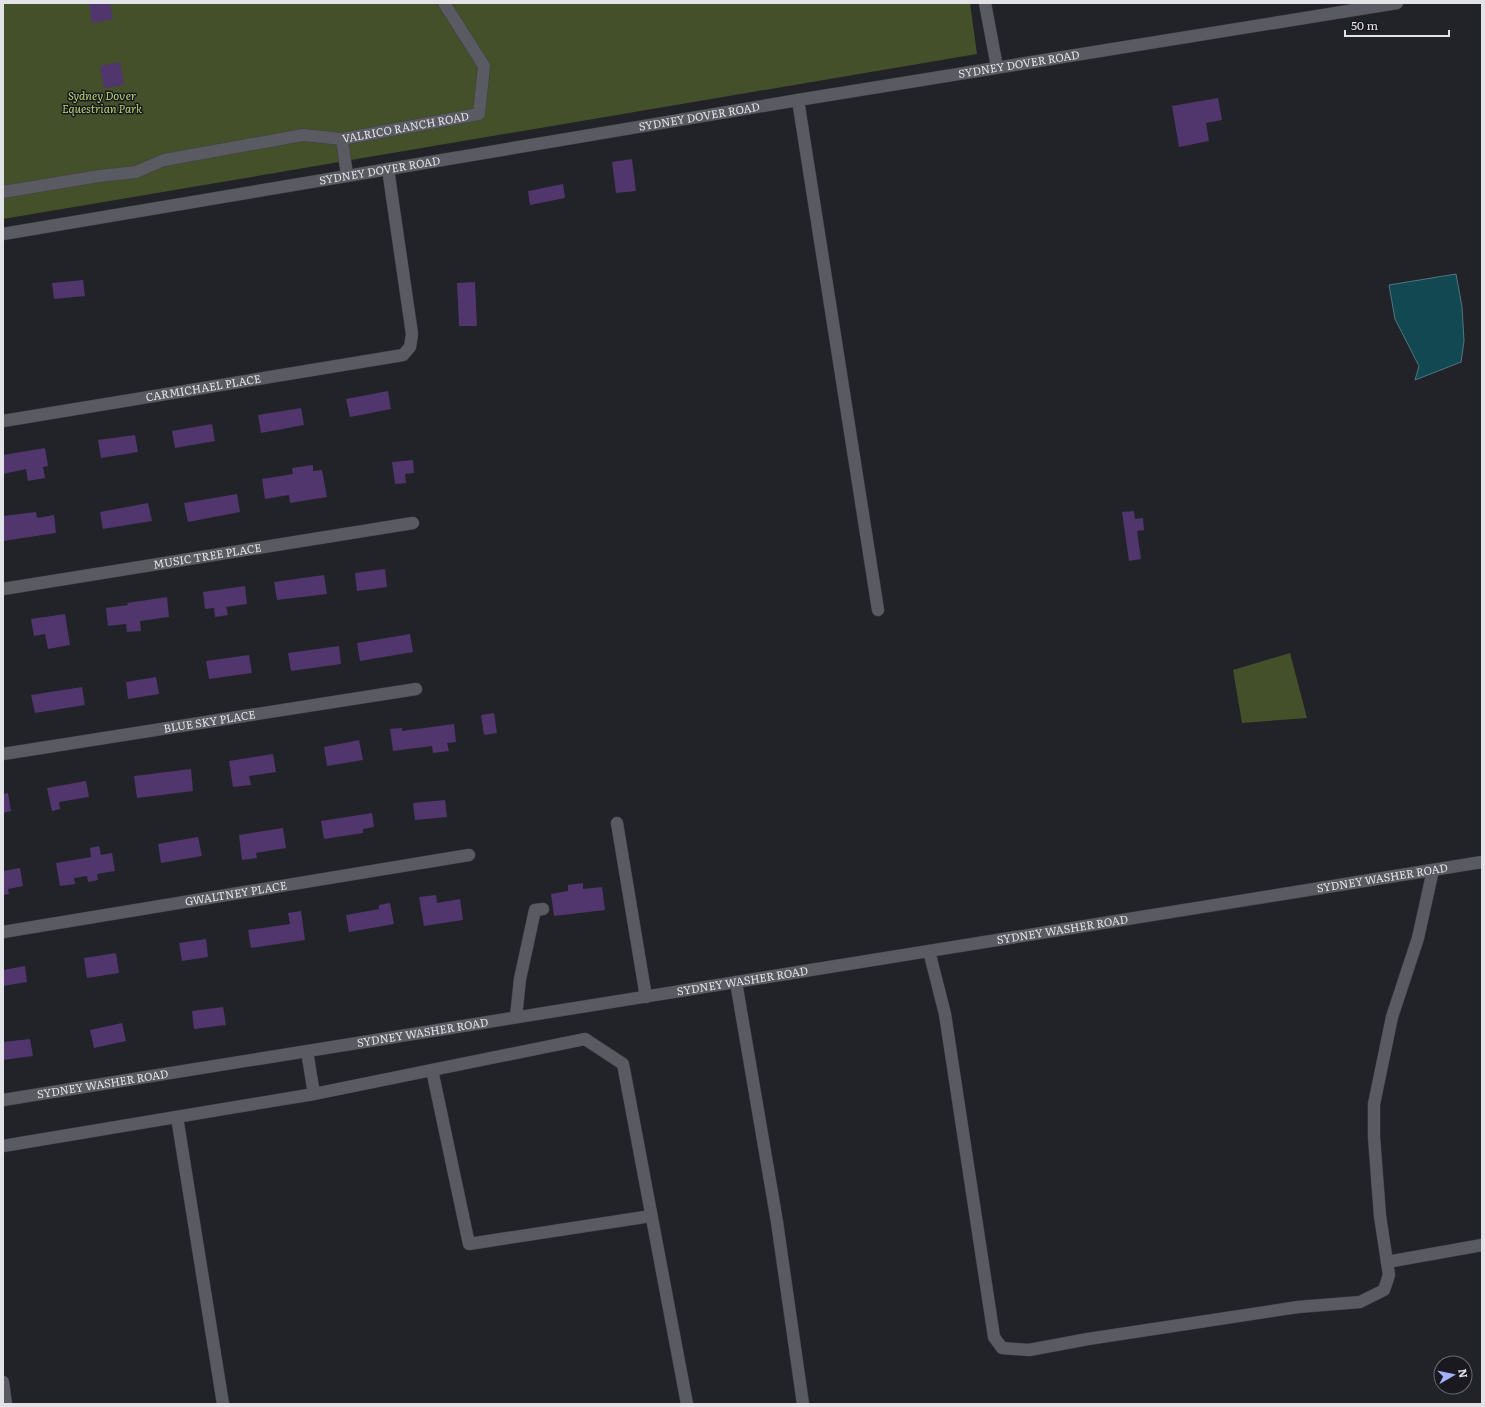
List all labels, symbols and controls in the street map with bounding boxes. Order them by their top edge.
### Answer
scale bar [1345,12,1449,38]
text: 50 m [1351,16,1378,34]
street label: SYDNEY DOVER ROAD [957,46,1081,81]
park label: Sydney Dover Equestrian Park [62,87,142,116]
street label: SYDNEY DOVER ROAD [637,98,761,134]
street label: VALRICO RANCH ROAD [341,107,470,146]
street label: SYDNEY DOVER ROAD [318,151,441,188]
street label: CARMICHAEL PLACE [144,370,262,404]
street label: MUSIC TREE PLACE [152,539,262,572]
street label: BLUE SKY PLACE [162,705,256,736]
street label: SYDNEY WASHER ROAD [1315,859,1449,895]
street label: GWALTNEY PLACE [184,876,288,909]
street label: SYDNEY WASHER ROAD [995,910,1129,947]
street label: SYDNEY WASHER ROAD [676,962,809,998]
street label: SYDNEY WASHER ROAD [356,1013,489,1050]
street label: SYDNEY WASHER ROAD [36,1065,169,1101]
north arrow [1433,1355,1473,1395]
text: N [1455,1367,1472,1379]

